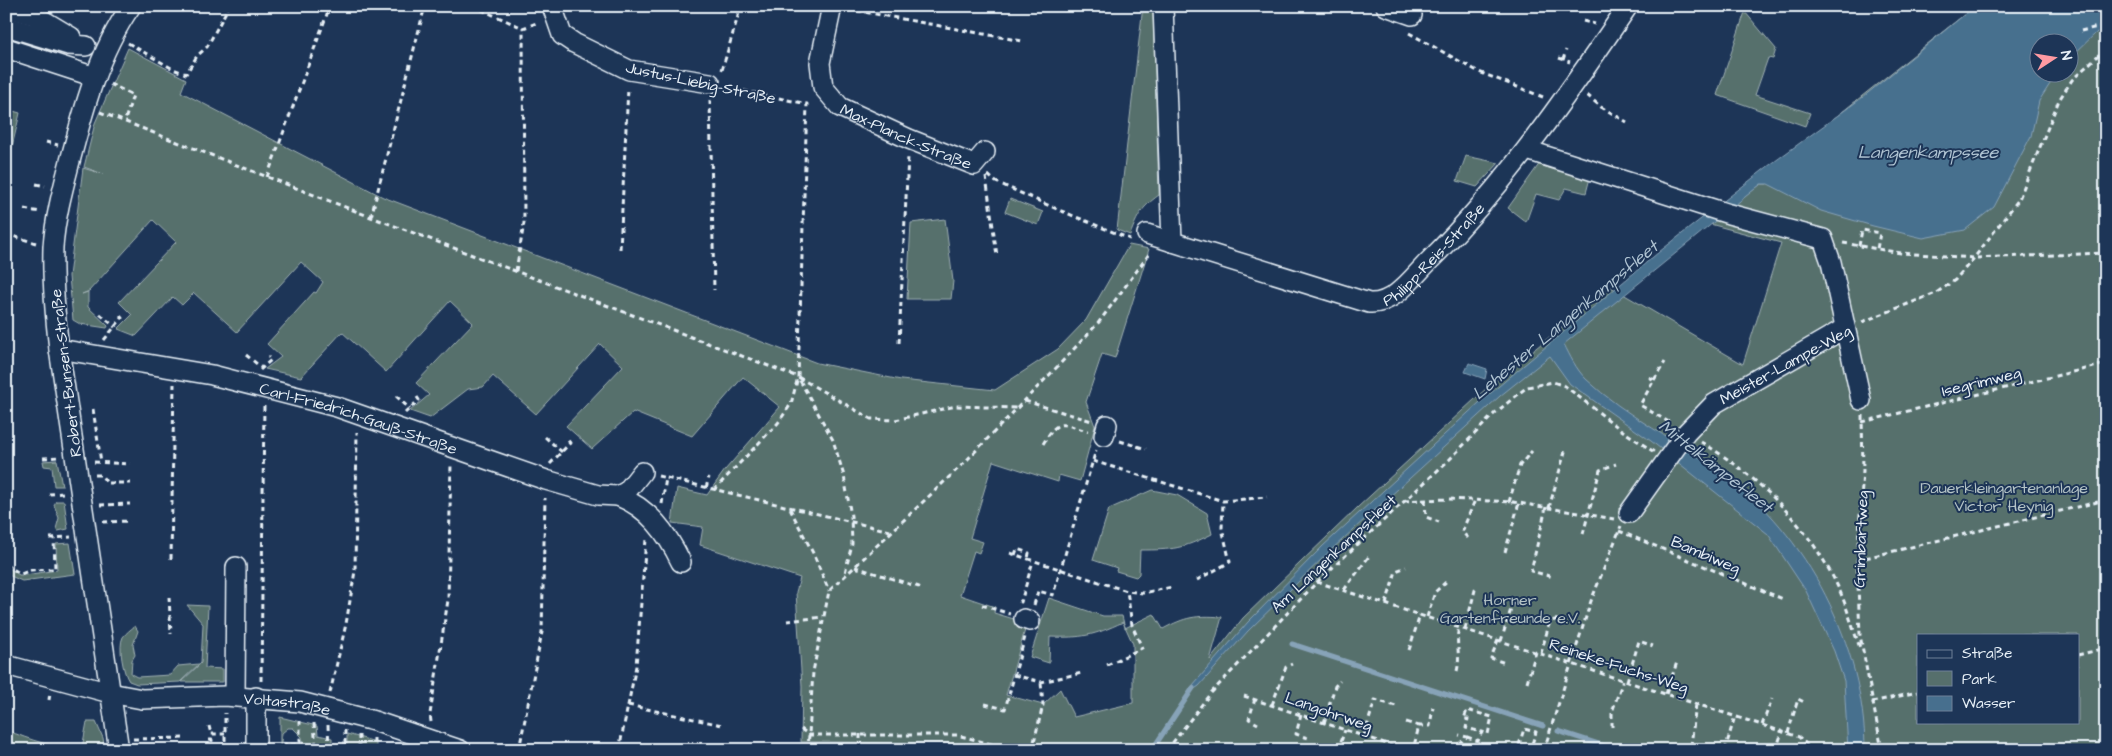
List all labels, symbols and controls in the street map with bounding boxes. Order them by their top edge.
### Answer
north arrow [2030,32,2080,82]
text: N [2055,49,2076,62]
street label: Justus-Liebig-Straße [624,56,778,111]
street label: Max-Planck-Straße [836,99,975,175]
water label: Langenkampssee [1858,140,1999,166]
street label: Philipp-Reis-Straße [1379,198,1490,312]
water label: Lehester Langenkampsfleet [1467,234,1666,407]
street label: Robert-Bunsen-Straße [45,287,87,458]
street label: Meister-Lampe-Weg [1716,320,1856,411]
street label: Isegrimweg [1939,362,2023,403]
street label: Carl-Friedrich-Gauß-Straße [257,378,461,460]
water label: Mittelkämpefleet [1653,414,1780,520]
park label: Dauerkleingartenanlage Victor Heynig [1920,477,2088,518]
street label: Am Langenkampsfleet [1266,489,1402,619]
street label: Grimbartweg [1848,490,1875,588]
street label: Bambiweg [1667,530,1744,580]
park label: Horner Gartenfreunde e.V. [1440,589,1580,629]
street label: Reineke-Fuchs-Weg [1546,633,1691,700]
legend [1917,634,2080,724]
text: Straße [1962,643,2012,664]
text: Park [1962,669,1997,690]
street label: Langohrweg [1282,687,1375,738]
street label: Voltastraße [243,688,333,721]
text: Wasser [1962,693,2015,714]

